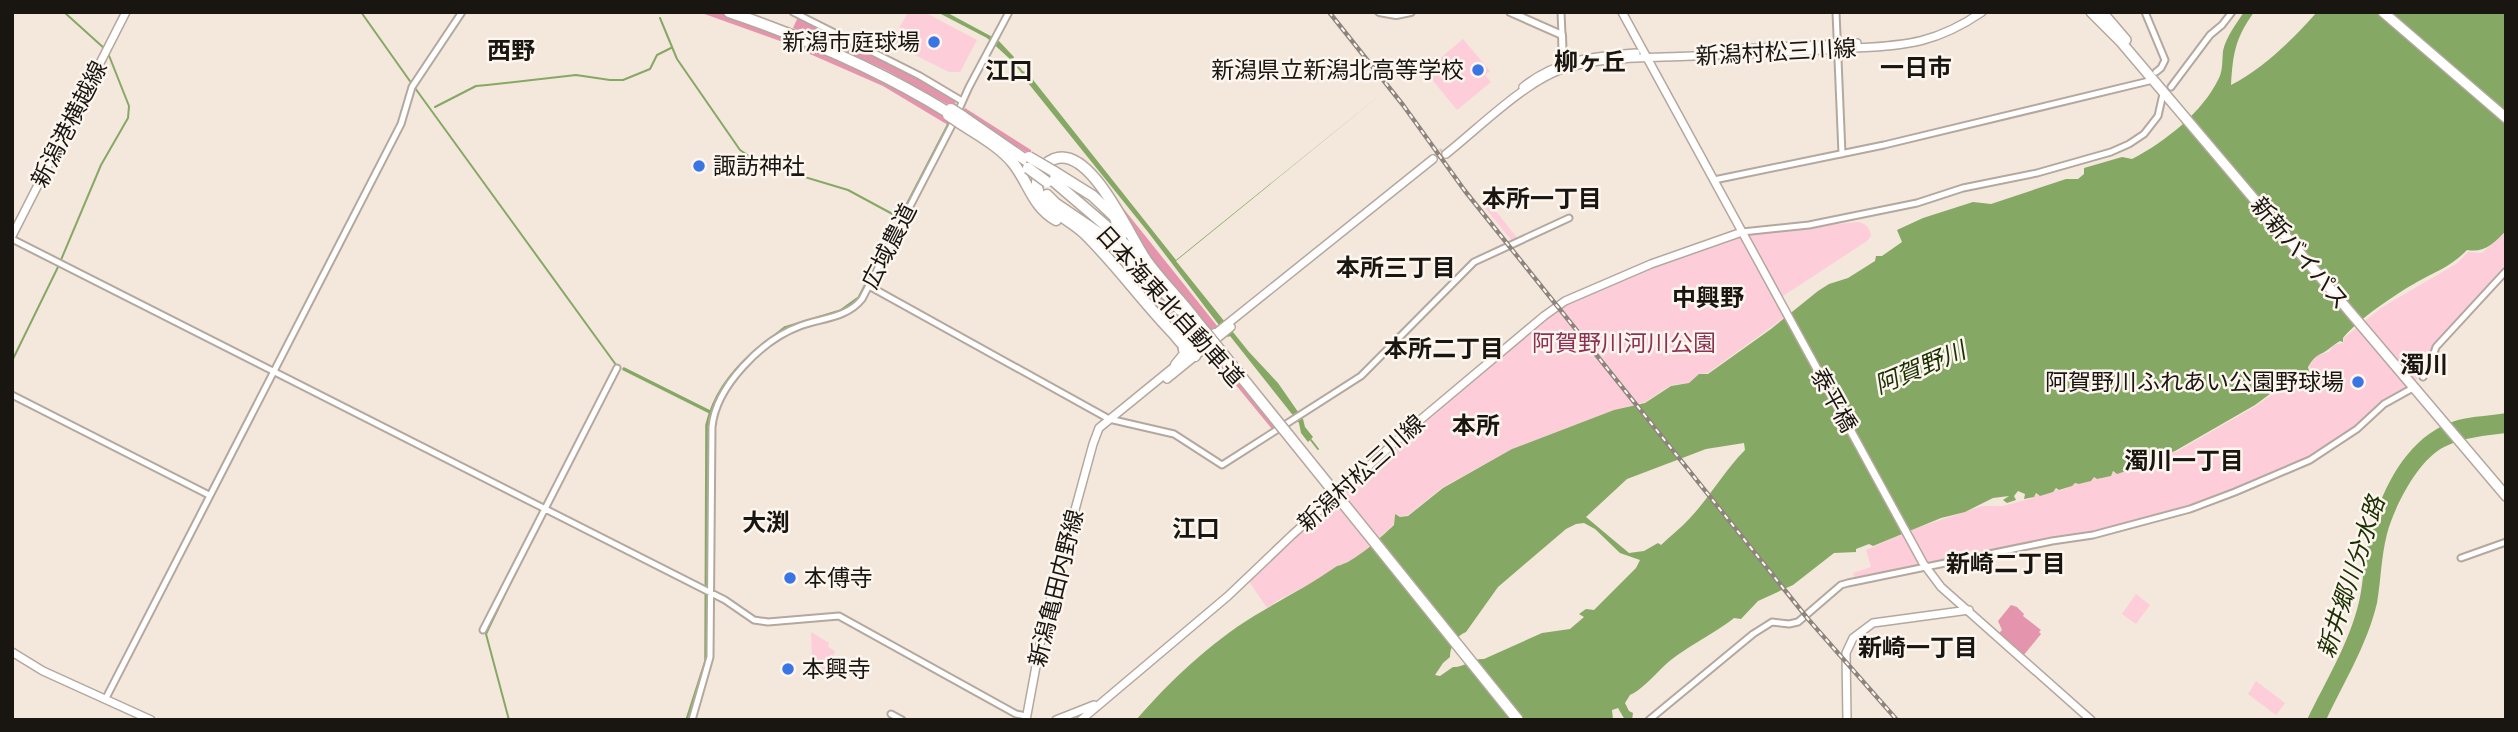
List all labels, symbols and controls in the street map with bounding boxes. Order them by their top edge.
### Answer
place label: 新潟市庭球場 [782,25,920,57]
street label: 新潟村松三川線 [1695,31,1857,71]
district label: 西野 [487,33,535,66]
marker: 新潟市庭球場 [926,34,942,50]
district label: 柳ヶ丘 [1554,44,1626,77]
district label: 一日市 [1880,50,1952,83]
district label: 江口 [985,53,1033,86]
place label: 新潟県立新潟北高等学校 [1211,53,1464,85]
street label: 新潟港横越線 [23,55,114,192]
marker: 新潟県立新潟北高等学校 [1470,62,1486,78]
place label: 諏訪神社 [713,149,805,181]
marker: 諏訪神社 [691,158,707,174]
district label: 本所一丁目 [1482,181,1602,214]
street label: 新新バイパス [2244,189,2357,315]
street label: 広域農道 [853,197,923,294]
street label: 日本海東北自動車道 [1090,218,1252,393]
district label: 本所三丁目 [1336,250,1456,283]
district label: 中興野 [1672,280,1744,313]
park label: 阿賀野川河川公園 [1532,326,1716,358]
district label: 本所二丁目 [1384,331,1504,364]
water label: 阿賀野川 [1869,332,1973,401]
district label: 濁川 [2400,347,2448,380]
street label: 泰平橋 [1804,362,1866,437]
place label: 阿賀野川ふれあい公園野球場 [2045,365,2344,397]
marker: 阿賀野川ふれあい公園野球場 [2350,374,2366,390]
street label: 新潟村松三川線 [1290,407,1431,538]
district label: 本所 [1452,408,1500,441]
district label: 濁川一丁目 [2124,443,2244,476]
water label: 新井郷川分水路 [2308,490,2392,662]
district label: 大渕 [742,505,790,538]
street label: 新潟亀田内野線 [1020,506,1090,670]
district label: 江口 [1172,511,1220,544]
district label: 新崎二丁目 [1946,546,2066,579]
place label: 本傅寺 [804,561,873,593]
marker: 本傅寺 [782,570,798,586]
district label: 新崎一丁目 [1858,630,1978,663]
place label: 本興寺 [802,652,871,684]
marker: 本興寺 [780,661,796,677]

